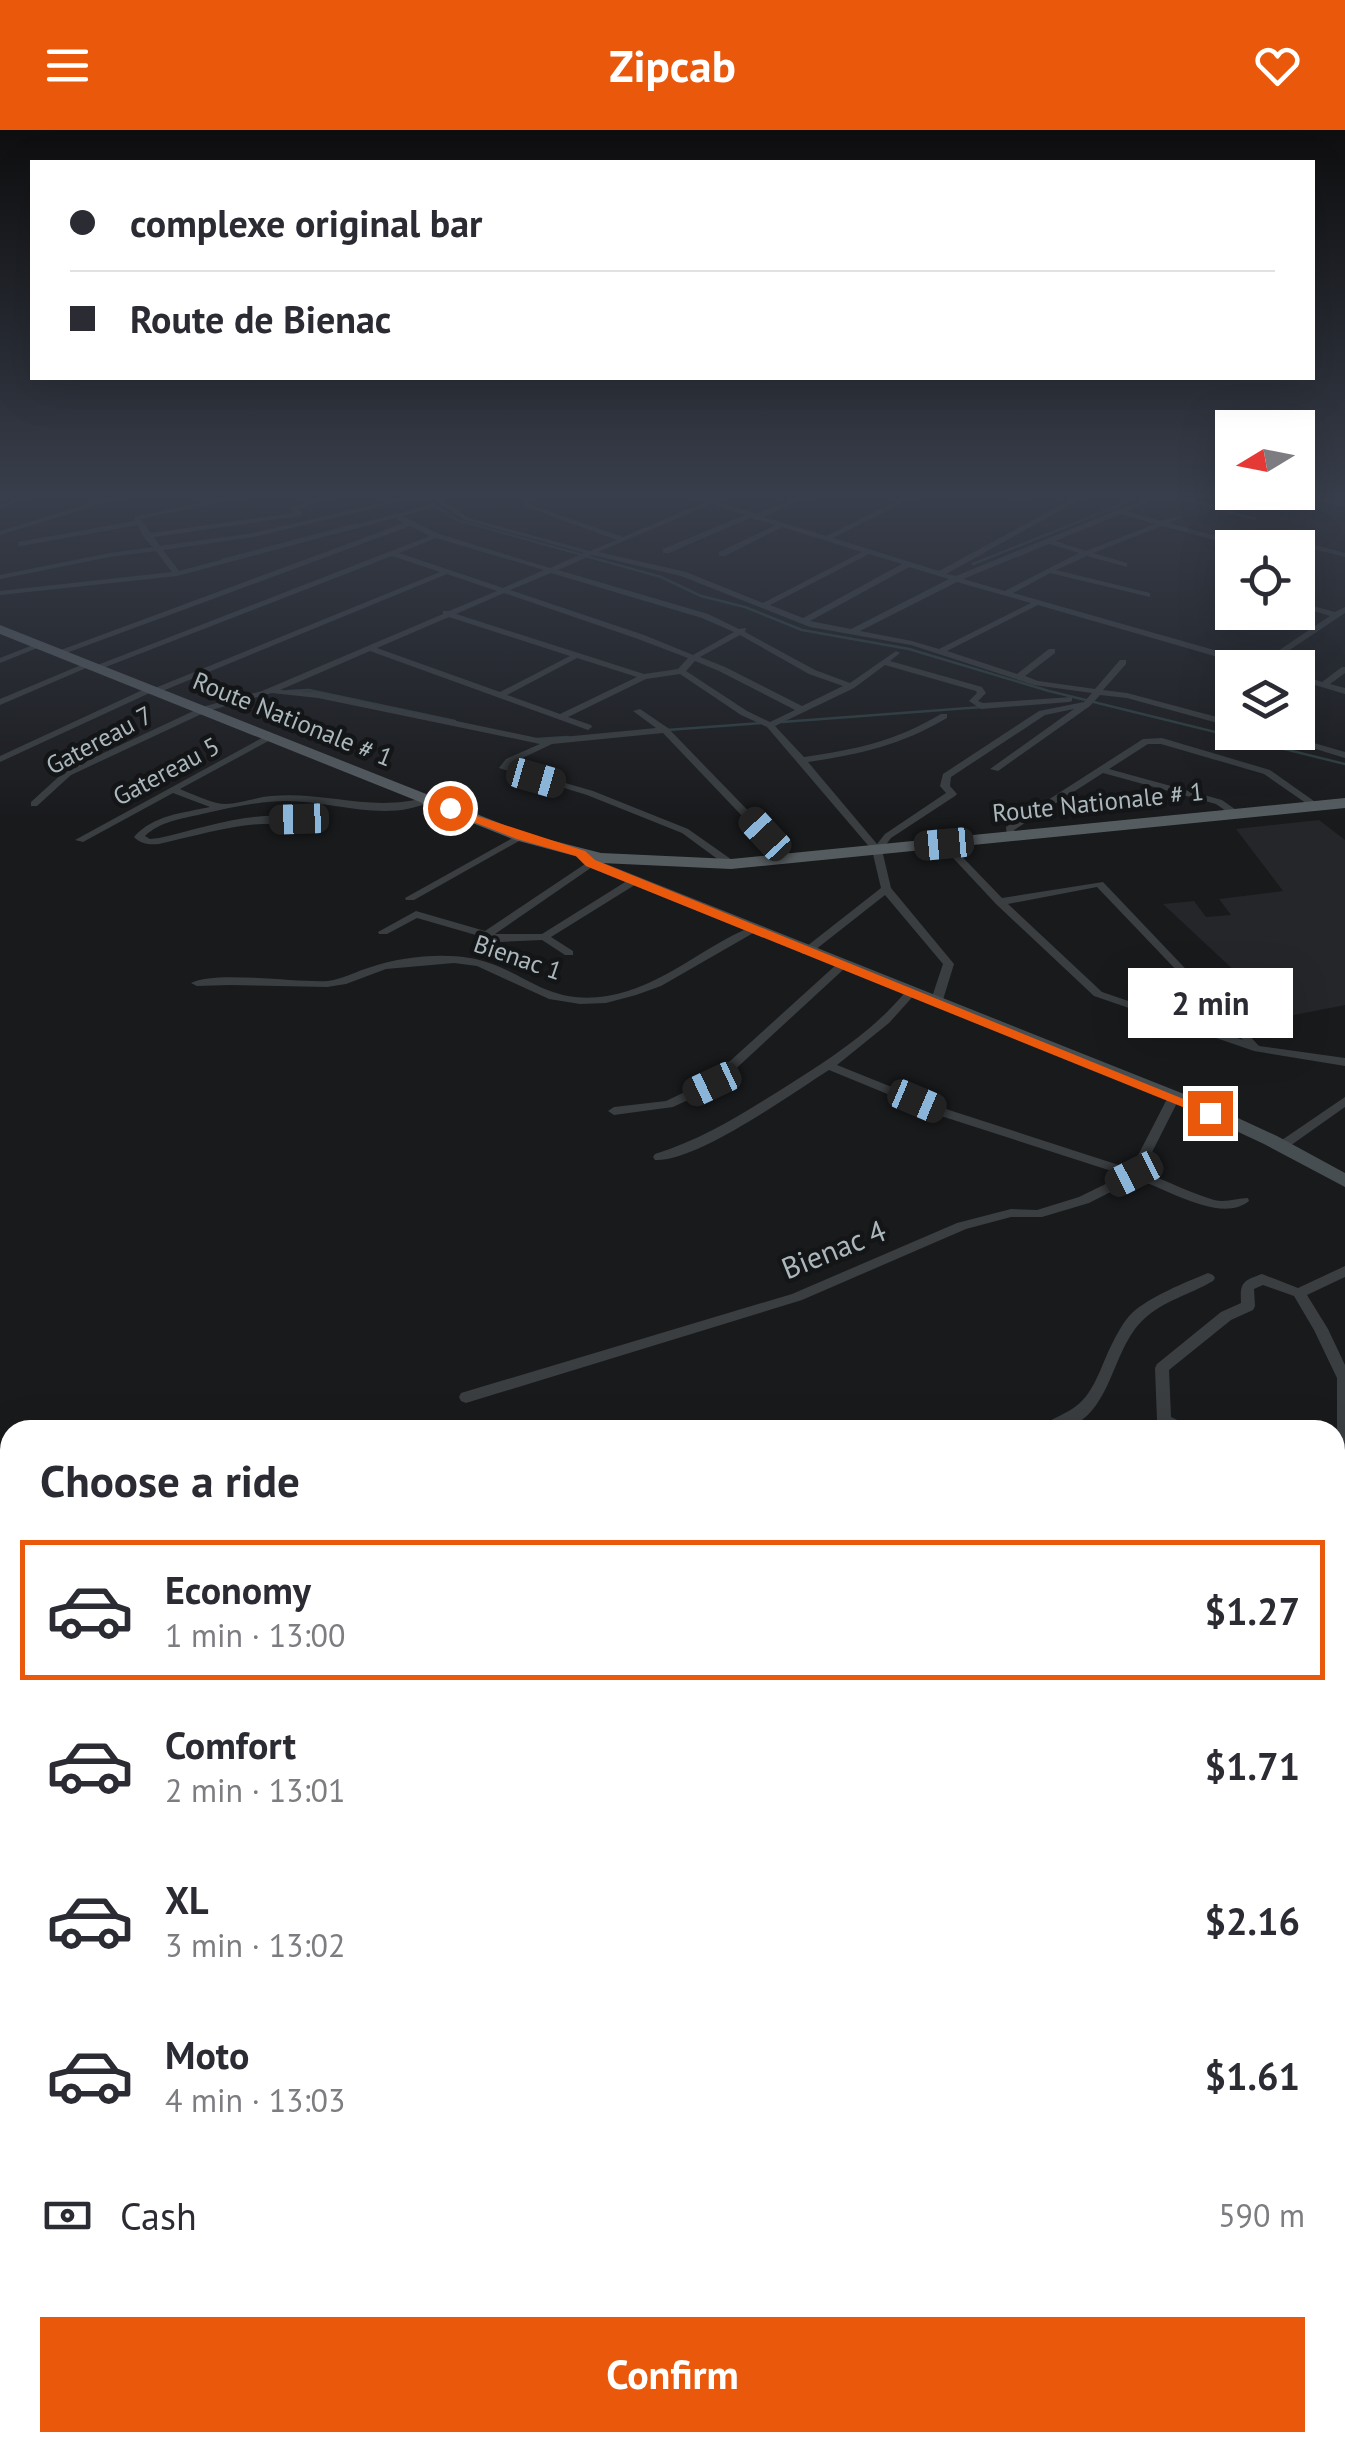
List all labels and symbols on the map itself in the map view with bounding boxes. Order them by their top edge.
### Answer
north arrow [1215,410,1315,510]
street label: Route Nationale # 1 [188,664,398,774]
street label: Gatereau 7 [40,699,158,781]
street label: Gatereau 5 [107,730,225,812]
car [503,755,569,801]
street label: Route Nationale # 1 [991,775,1205,829]
route start [428,786,473,831]
car [734,802,796,866]
car [268,803,330,835]
car [913,826,975,862]
street label: Bienac 1 [470,927,566,987]
callout: 2 min [1128,968,1292,1038]
car [678,1058,746,1110]
car [884,1075,950,1127]
route end [1188,1091,1233,1136]
car [1100,1147,1168,1201]
street label: Bienac 4 [775,1210,891,1287]

